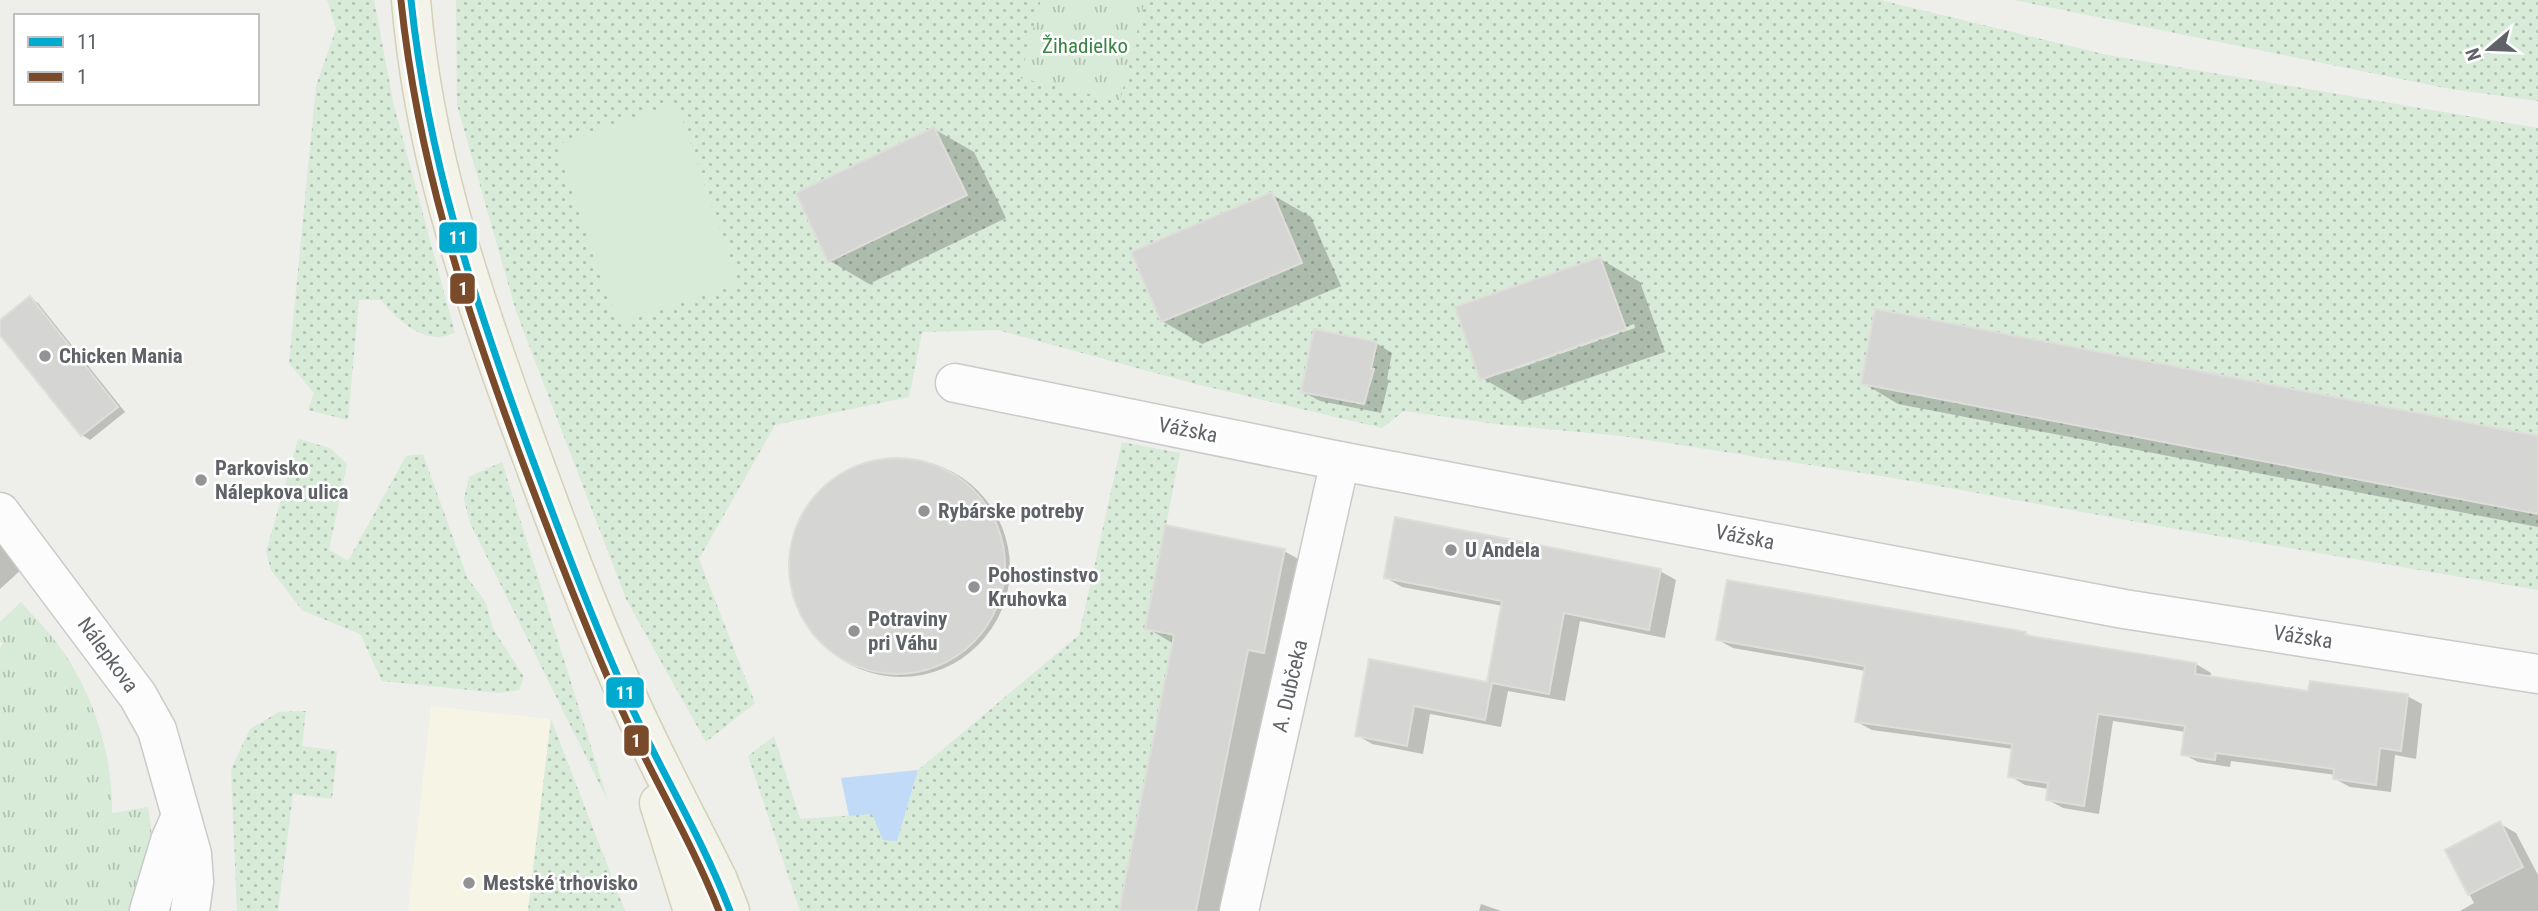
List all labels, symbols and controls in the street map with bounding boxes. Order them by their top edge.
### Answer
legend [14,14,259,105]
north arrow [2454,14,2524,84]
text: 11 [77,30,98,54]
park label: Žihadielko [1042,34,1128,58]
text: N [2461,45,2486,64]
text: 1 [77,65,87,89]
line badge: 11 [438,221,478,254]
text: 11 [448,226,468,249]
line badge: 1 [449,272,476,305]
text: 1 [458,277,468,300]
place label: Chicken Mania [59,344,183,368]
marker: Chicken Mania [37,348,53,364]
street label: Vážska [1156,413,1220,447]
place label: Parkovisko Nálepkova ulica [215,456,348,504]
marker: Parkovisko Nálepkova ulica [193,472,209,488]
place label: Rybárske potreby [938,499,1085,523]
marker: Rybárske potreby [916,503,932,519]
street label: Vážska [1713,520,1777,554]
place label: U Andela [1465,538,1540,562]
marker: U Andela [1443,542,1459,558]
place label: Pohostinstvo Kruhovka [988,563,1098,611]
marker: Pohostinstvo Kruhovka [966,579,982,595]
place label: Potraviny pri Váhu [868,607,948,655]
street label: Nálepkova [73,613,143,697]
street label: Vážska [2272,620,2334,654]
marker: Potraviny pri Váhu [846,623,862,639]
street label: A. Dubčeka [1268,637,1312,735]
line badge: 11 [605,676,645,709]
text: 11 [615,681,635,704]
line badge: 1 [623,724,650,757]
text: 1 [631,729,641,752]
place label: Mestské trhovisko [483,871,638,895]
marker: Mestské trhovisko [461,875,477,891]

